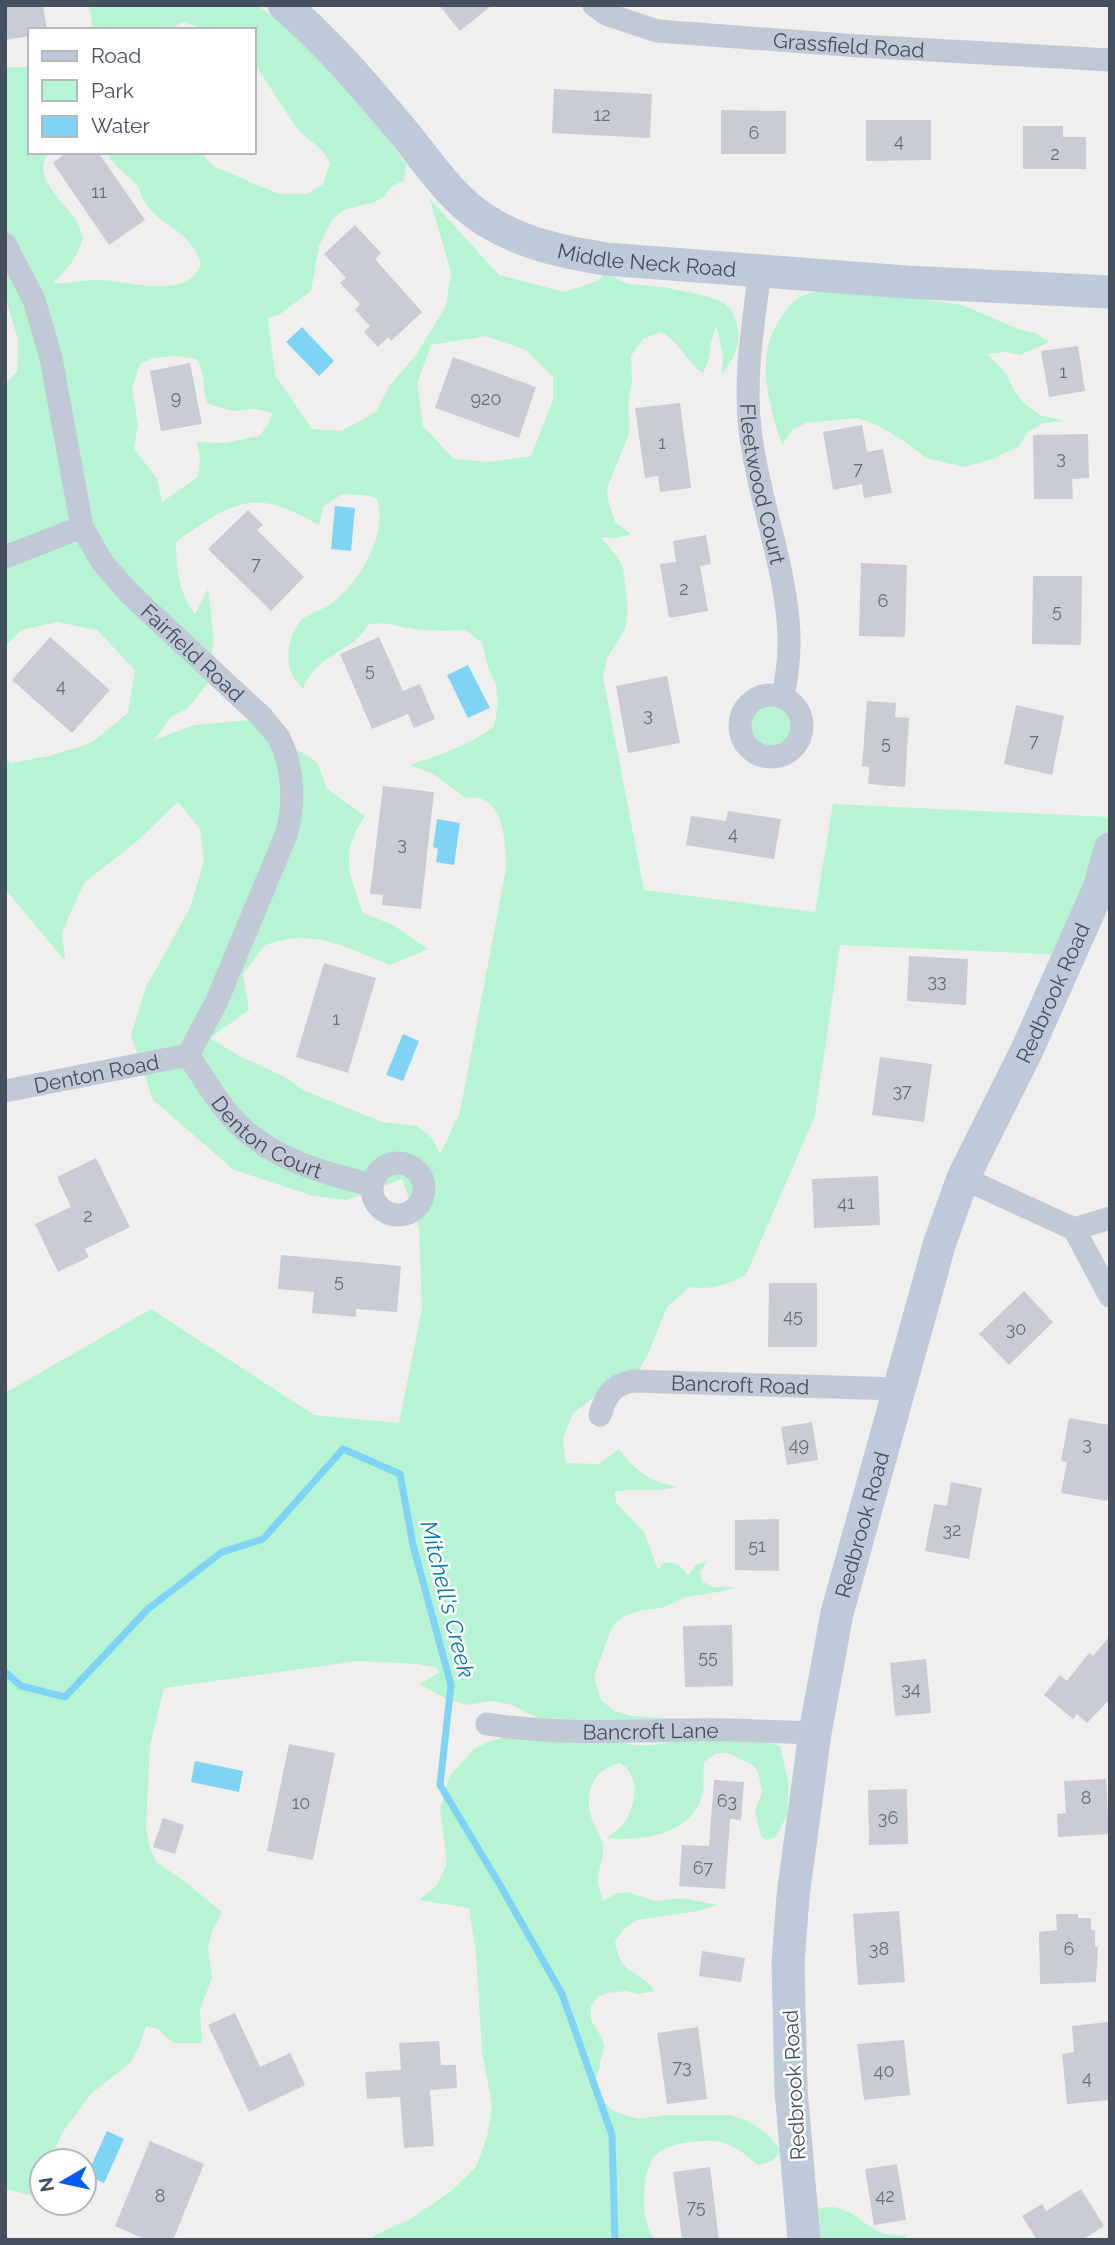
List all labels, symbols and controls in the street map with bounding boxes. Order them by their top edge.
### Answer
street label: Grassfield Road [772,27,925,62]
legend [28,28,256,154]
text: Road [91,43,141,68]
text: Park [91,78,134,103]
house number: 12 [593,104,611,125]
text: Water [91,113,150,138]
house number: 6 [749,122,760,143]
house number: 4 [894,130,904,151]
house number: 2 [1050,143,1060,164]
house number: 11 [91,181,107,202]
street label: Middle Neck Road [555,238,737,281]
house number: 1 [1059,361,1067,382]
house number: 9 [171,387,181,408]
house number: 920 [471,388,501,409]
street label: Fleetwood Court [736,403,791,567]
house number: 1 [658,432,666,453]
house number: 3 [1056,447,1066,468]
house number: 7 [853,458,863,479]
house number: 7 [251,553,261,574]
house number: 2 [679,578,689,599]
house number: 6 [878,590,889,611]
street label: Fairfield Road [136,598,250,707]
house number: 5 [1052,600,1062,621]
house number: 5 [365,659,375,680]
house number: 4 [56,675,66,696]
house number: 3 [643,704,653,725]
house number: 7 [1029,730,1039,751]
house number: 5 [881,732,891,753]
house number: 4 [728,823,738,844]
house number: 3 [397,833,407,854]
street label: Redbrook Road [1010,919,1095,1067]
house number: 33 [927,970,947,991]
house number: 1 [332,1008,340,1029]
street label: Denton Road [32,1049,161,1098]
house number: 37 [892,1080,912,1101]
street label: Denton Court [207,1091,325,1183]
house number: 41 [837,1192,855,1213]
house number: 2 [83,1205,93,1226]
house number: 5 [334,1270,344,1291]
house number: 45 [783,1305,803,1326]
house number: 30 [1006,1318,1026,1339]
street label: Bancroft Road [671,1370,810,1399]
house number: 3 [1082,1433,1092,1454]
house number: 49 [789,1434,809,1455]
street label: Redbrook Road [829,1449,894,1601]
water label: Mitchell's Creek [415,1518,481,1680]
house number: 32 [943,1519,962,1540]
house number: 51 [748,1535,766,1556]
house number: 55 [698,1646,718,1667]
house number: 34 [901,1678,921,1699]
street label: Bancroft Lane [582,1717,719,1744]
house number: 8 [1081,1787,1091,1808]
house number: 63 [717,1790,737,1811]
house number: 10 [292,1792,310,1813]
house number: 36 [878,1807,898,1828]
house number: 67 [693,1857,714,1878]
house number: 38 [869,1938,889,1959]
house number: 6 [1064,1938,1075,1959]
street label: Redbrook Road [778,2009,810,2161]
house number: 73 [672,2056,692,2077]
house number: 40 [874,2060,894,2081]
house number: 4 [1082,2067,1092,2088]
north arrow [28,2147,98,2217]
text: N [34,2176,58,2194]
house number: 8 [155,2185,165,2206]
house number: 42 [875,2185,895,2206]
house number: 75 [686,2196,706,2217]

